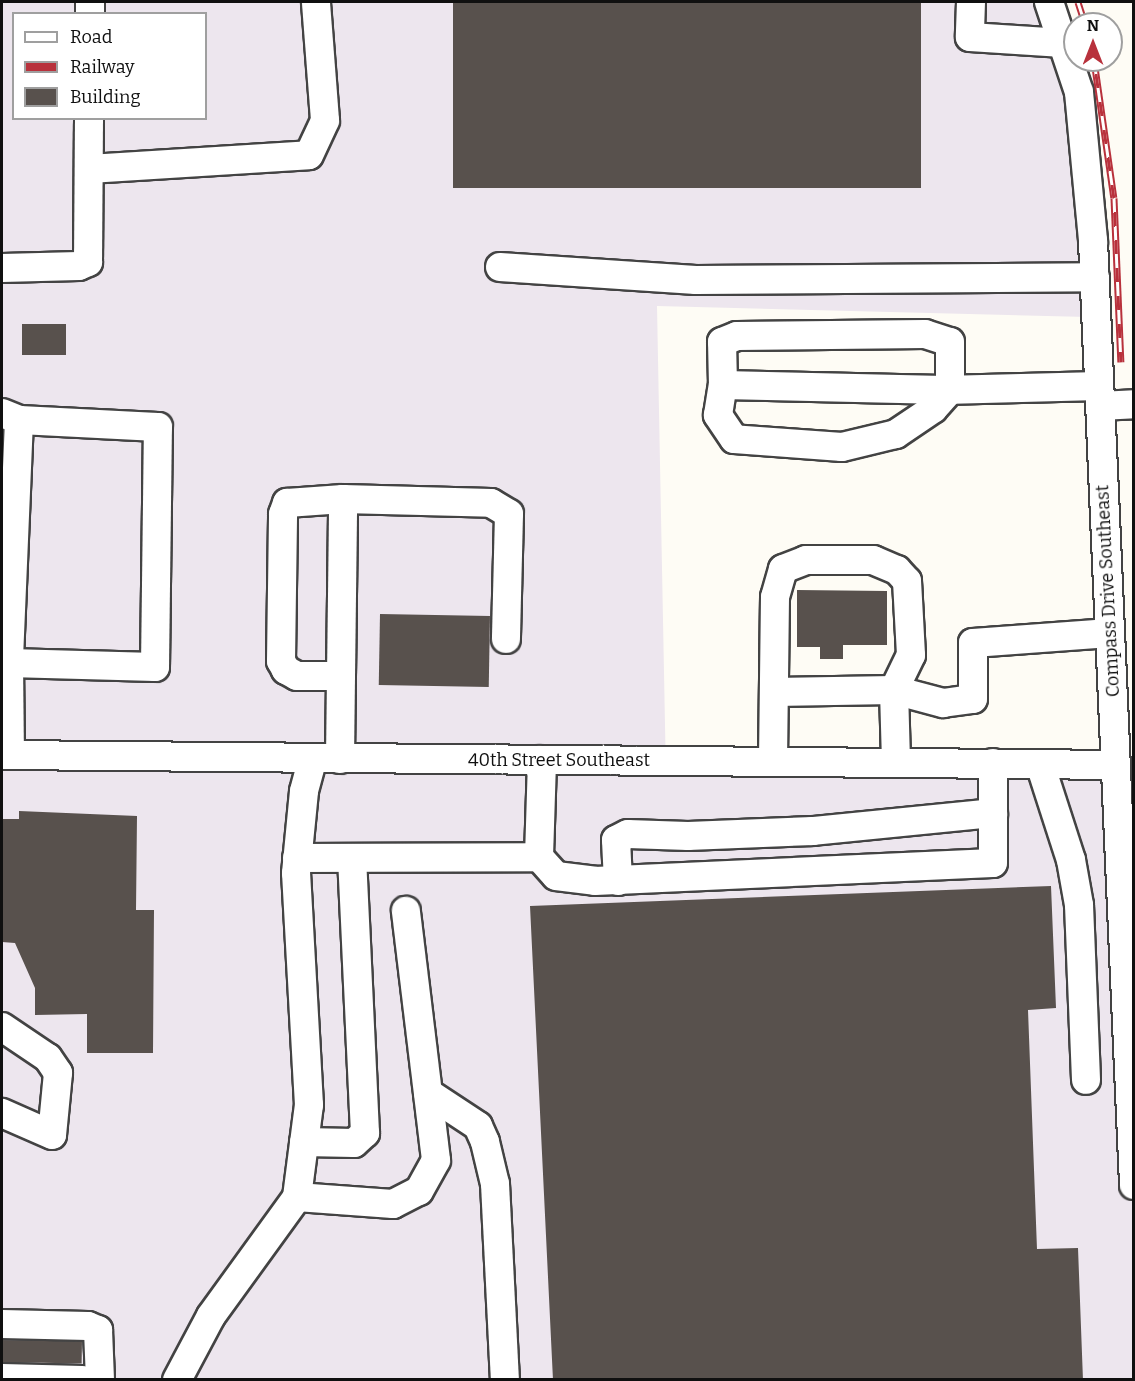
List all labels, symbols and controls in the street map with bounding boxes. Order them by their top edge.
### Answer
legend [12,12,207,120]
north arrow [1063,12,1123,72]
text: N [1087,16,1099,35]
text: Road [70,26,112,48]
text: Railway [70,56,134,78]
text: Building [70,86,141,108]
street label: Compass Drive Southeast [1092,484,1124,698]
street label: 40th Street Southeast [468,749,650,771]

